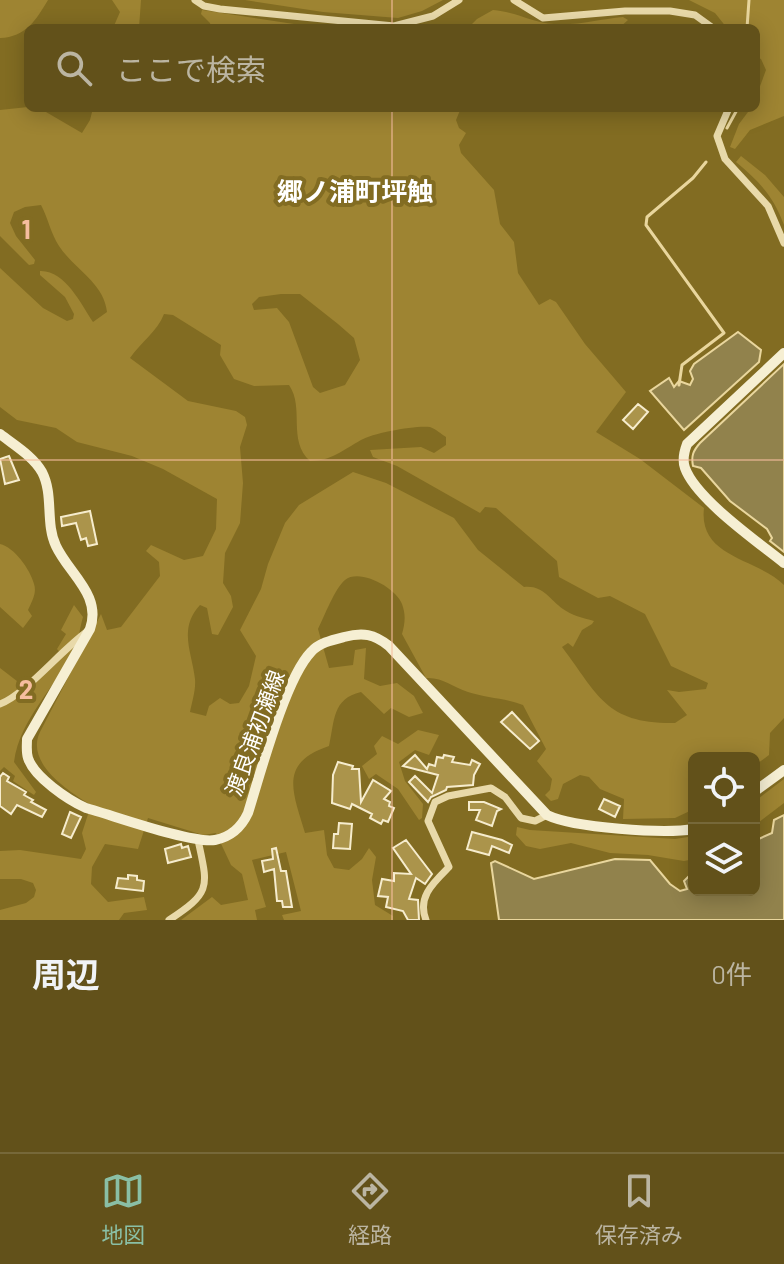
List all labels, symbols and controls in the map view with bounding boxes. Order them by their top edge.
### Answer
search box [24,24,760,112]
icon: search [52,46,96,90]
text: ここで検索 [116,51,266,87]
district label: 郷ノ浦町坪触 [277,175,433,206]
text: 1 [21,213,31,244]
street label: 渡良浦初瀬線 [219,666,289,799]
text: 2 [19,673,33,704]
map controls [688,752,760,896]
button: locate [688,752,760,824]
button: layers [688,824,760,896]
text: 周辺 [32,953,100,994]
text: 0件 [711,958,752,989]
tab: 地図 [101,1169,145,1249]
tab: 経路 [348,1169,392,1249]
tab: 保存済み [595,1169,683,1249]

